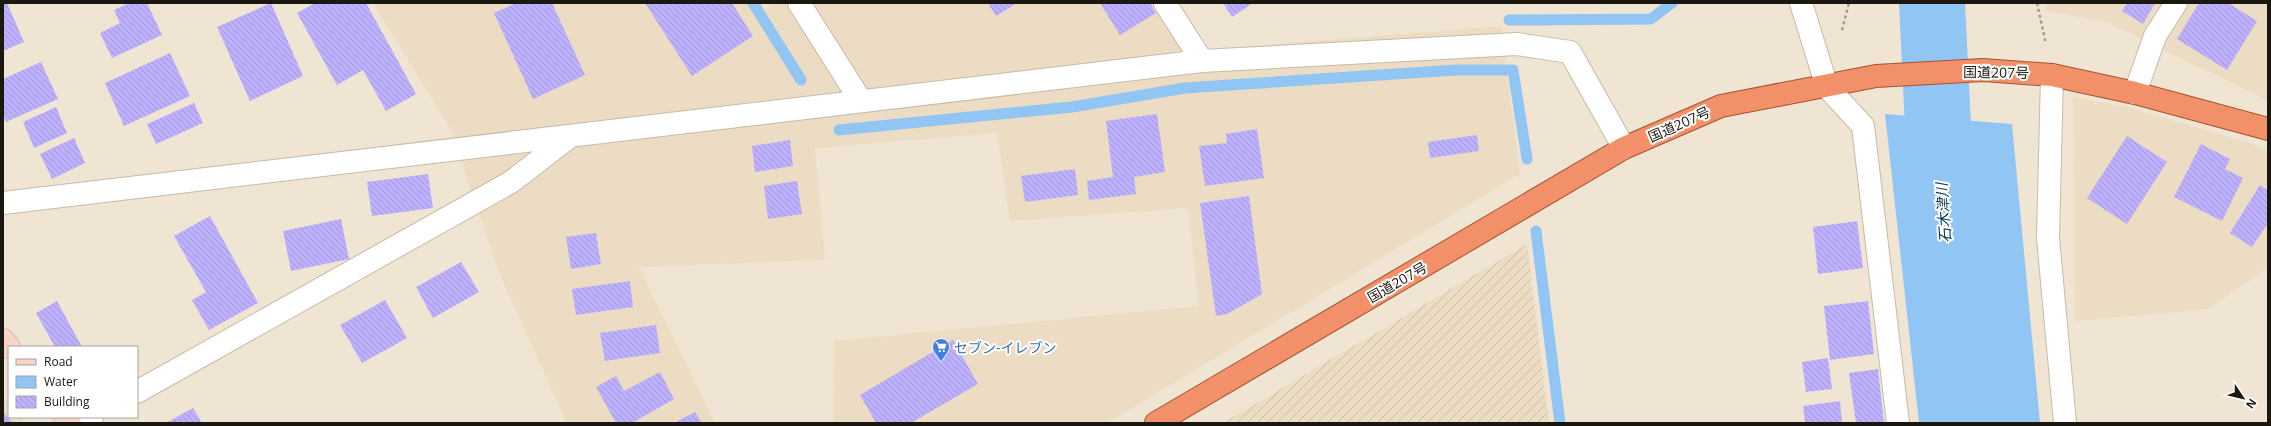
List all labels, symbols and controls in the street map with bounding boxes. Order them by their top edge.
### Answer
street label: 国道207号 [1963,62,2029,82]
street label: 国道207号 [1645,102,1713,146]
water label: 石木津川 [1931,180,1955,244]
street label: 国道207号 [1364,257,1430,307]
supermarket icon: セブン-イレブン [931,337,951,362]
place label: セブン-イレブン [954,338,1057,357]
legend [8,346,138,418]
text: Road [44,353,73,370]
text: Water [44,373,78,390]
north arrow [2223,378,2263,418]
text: Building [44,393,90,410]
text: N [2243,396,2260,412]

